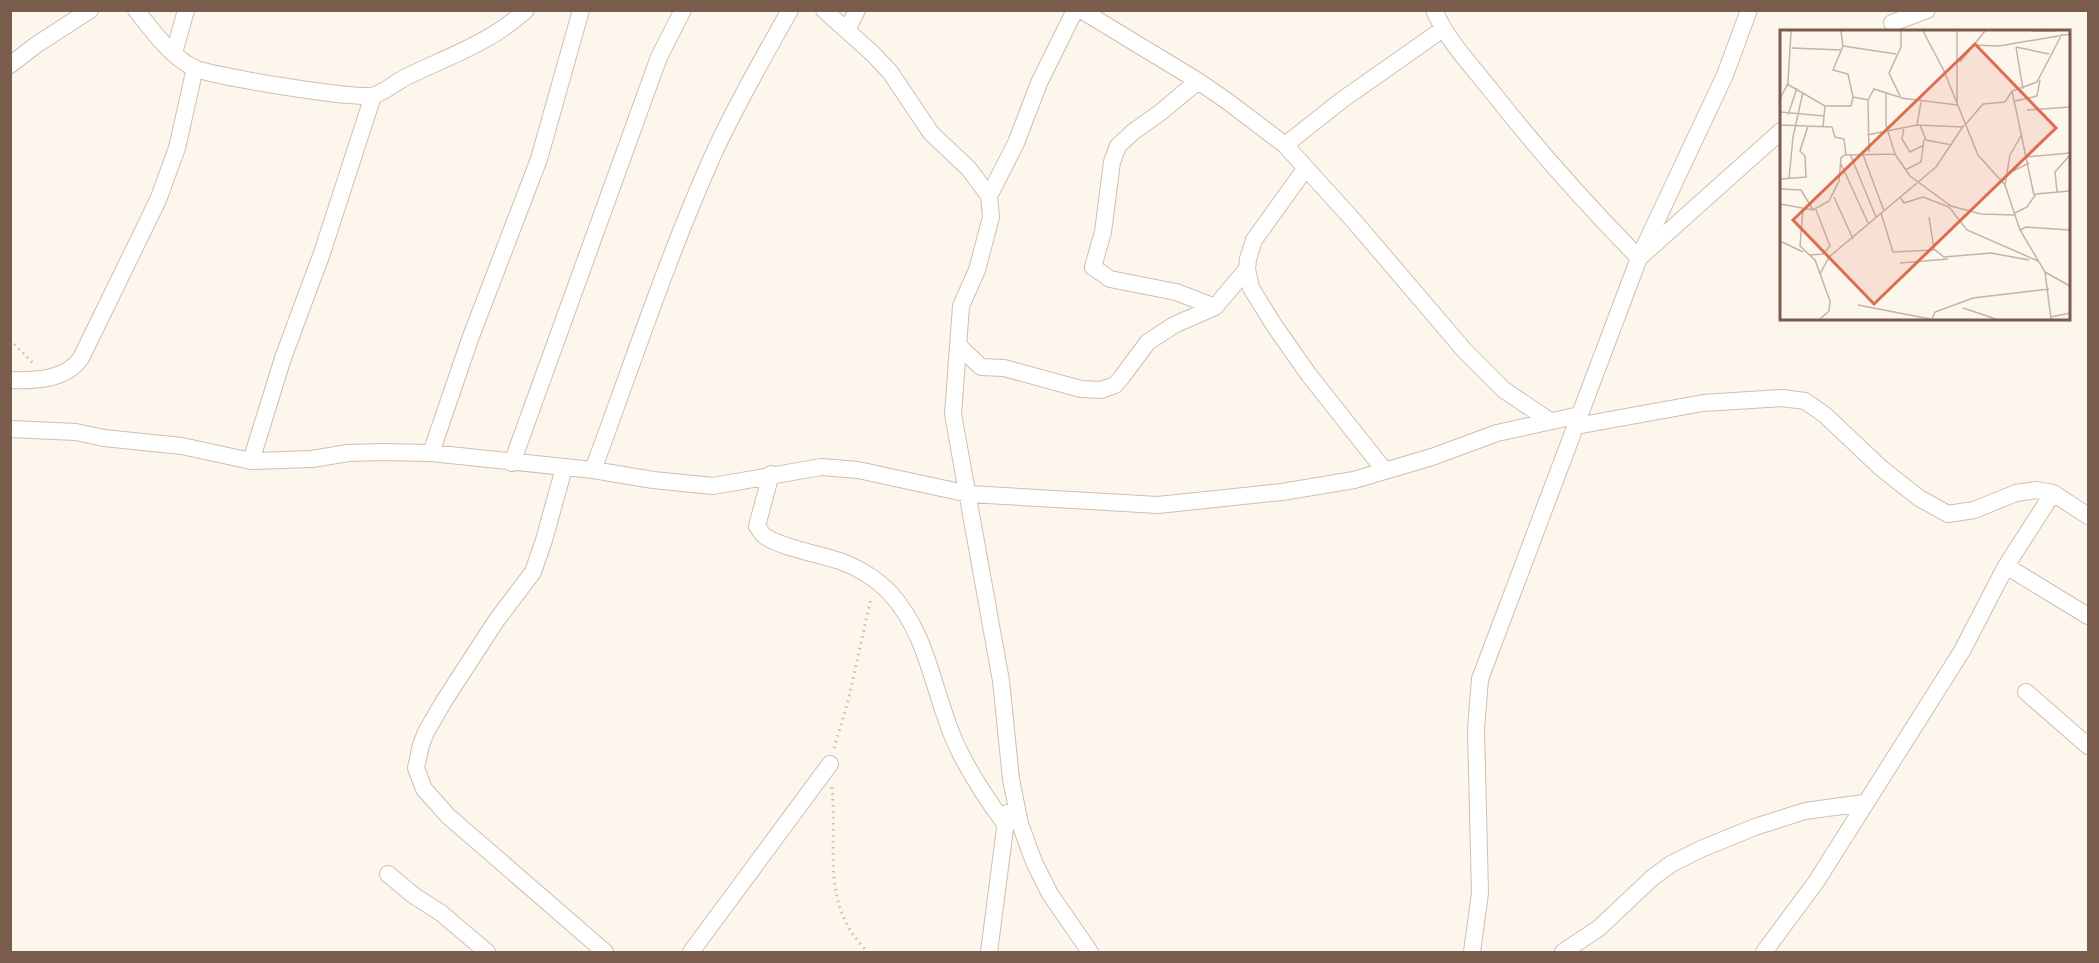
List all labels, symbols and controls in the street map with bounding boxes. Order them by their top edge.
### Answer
inset map [1780,30,2069,320]

